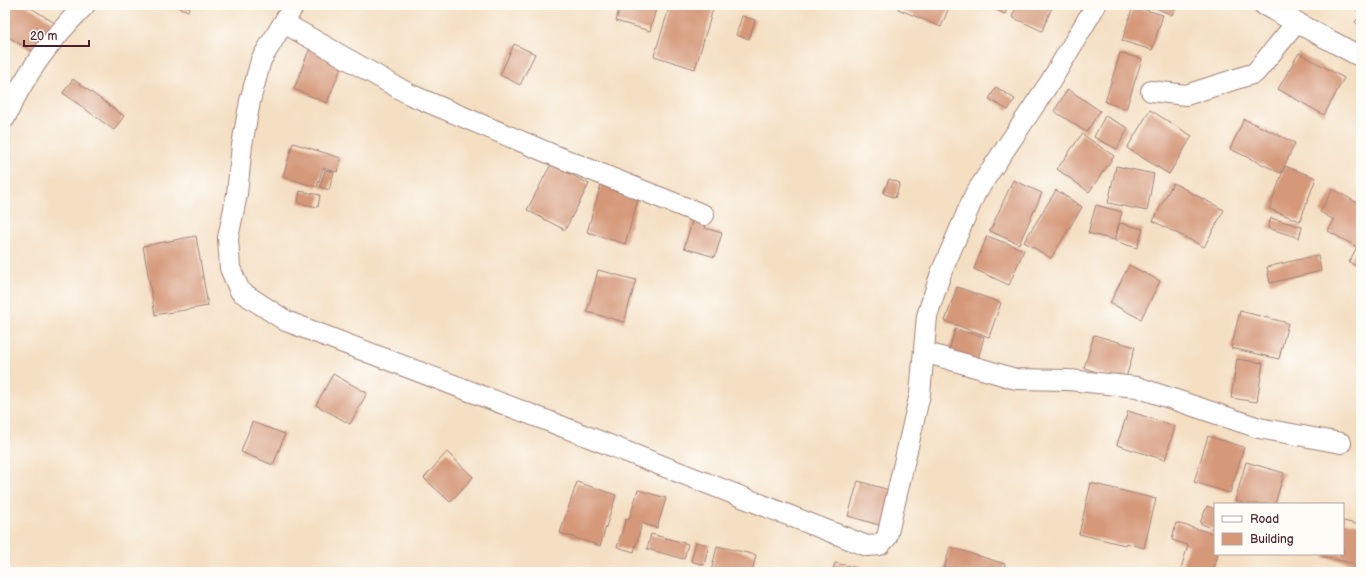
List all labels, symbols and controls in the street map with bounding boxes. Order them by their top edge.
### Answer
scale bar [24,22,89,48]
text: 20 m [30,29,57,44]
legend [1214,503,1344,555]
text: Road [1250,512,1279,527]
text: Building [1250,532,1294,547]

